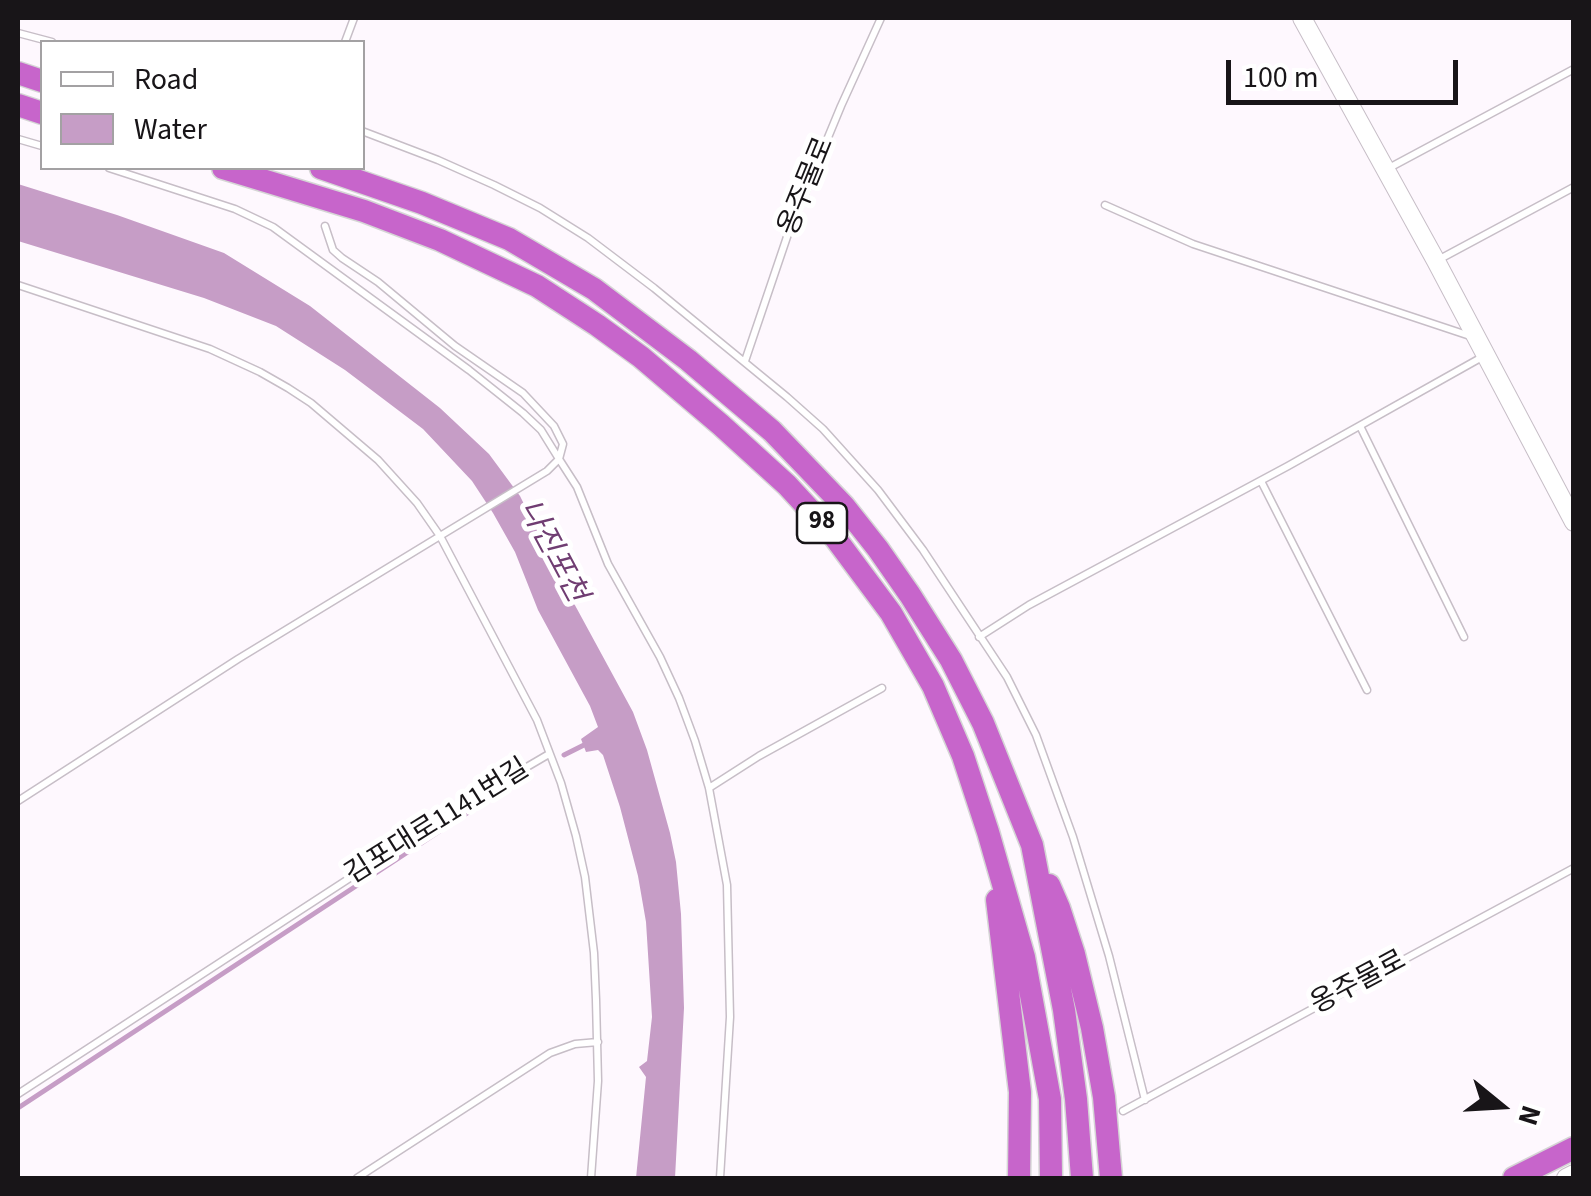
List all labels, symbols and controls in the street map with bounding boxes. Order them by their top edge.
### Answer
legend [40,40,365,170]
scale bar [1231,40,1464,102]
text: 100 m [1243,56,1319,99]
text: Road [134,58,198,101]
text: Water [134,108,207,151]
street label: 옹주물로 [773,133,843,241]
water label: 나진포천 [509,495,593,609]
road number: 98 [797,503,847,543]
street label: 김포대로1141번길 [340,753,536,893]
street label: 옹주물로 [1306,945,1412,1023]
north arrow [1451,1056,1551,1156]
text: N [1508,1100,1551,1130]

